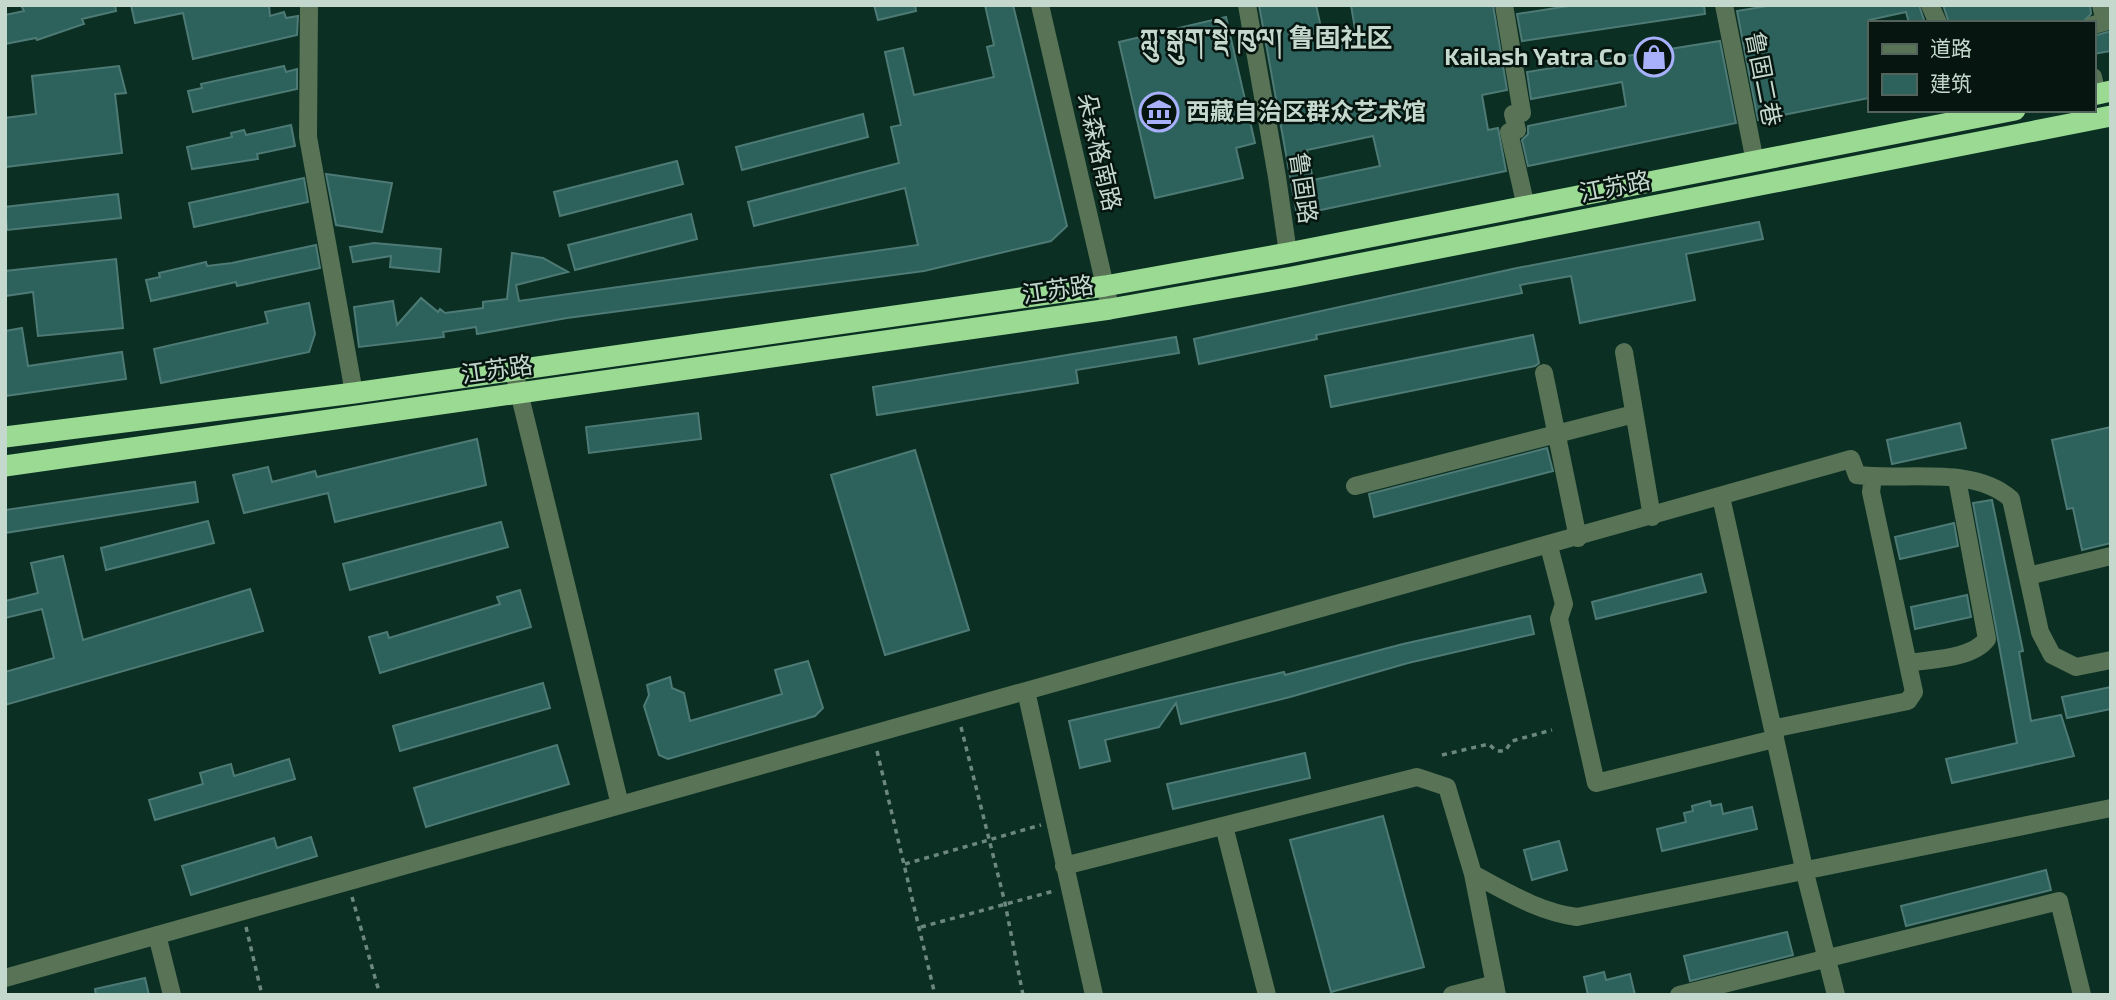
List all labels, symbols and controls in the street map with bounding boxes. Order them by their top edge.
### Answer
district label: ཀླུ་སྒུག་སྡེ་ཁུལ། 鲁固社区 [1139,18,1393,65]
legend [1868,21,2095,112]
street label: 鲁固二巷 [1741,29,1788,129]
text: 道路 [1930,35,1972,60]
shop icon: Kailash Yatra Co [1633,36,1675,78]
place label: Kailash Yatra Co [1444,41,1627,70]
text: 建筑 [1930,70,1972,95]
street label: 朵森格南路 [1073,90,1128,213]
museum icon: 西藏自治区群众艺术馆 [1138,91,1180,133]
place label: 西藏自治区群众艺术馆 [1186,96,1426,125]
street label: 鲁固路 [1285,150,1324,225]
street label: 江苏路 [1577,164,1653,207]
street label: 江苏路 [1020,269,1095,308]
street label: 江苏路 [459,349,534,388]

